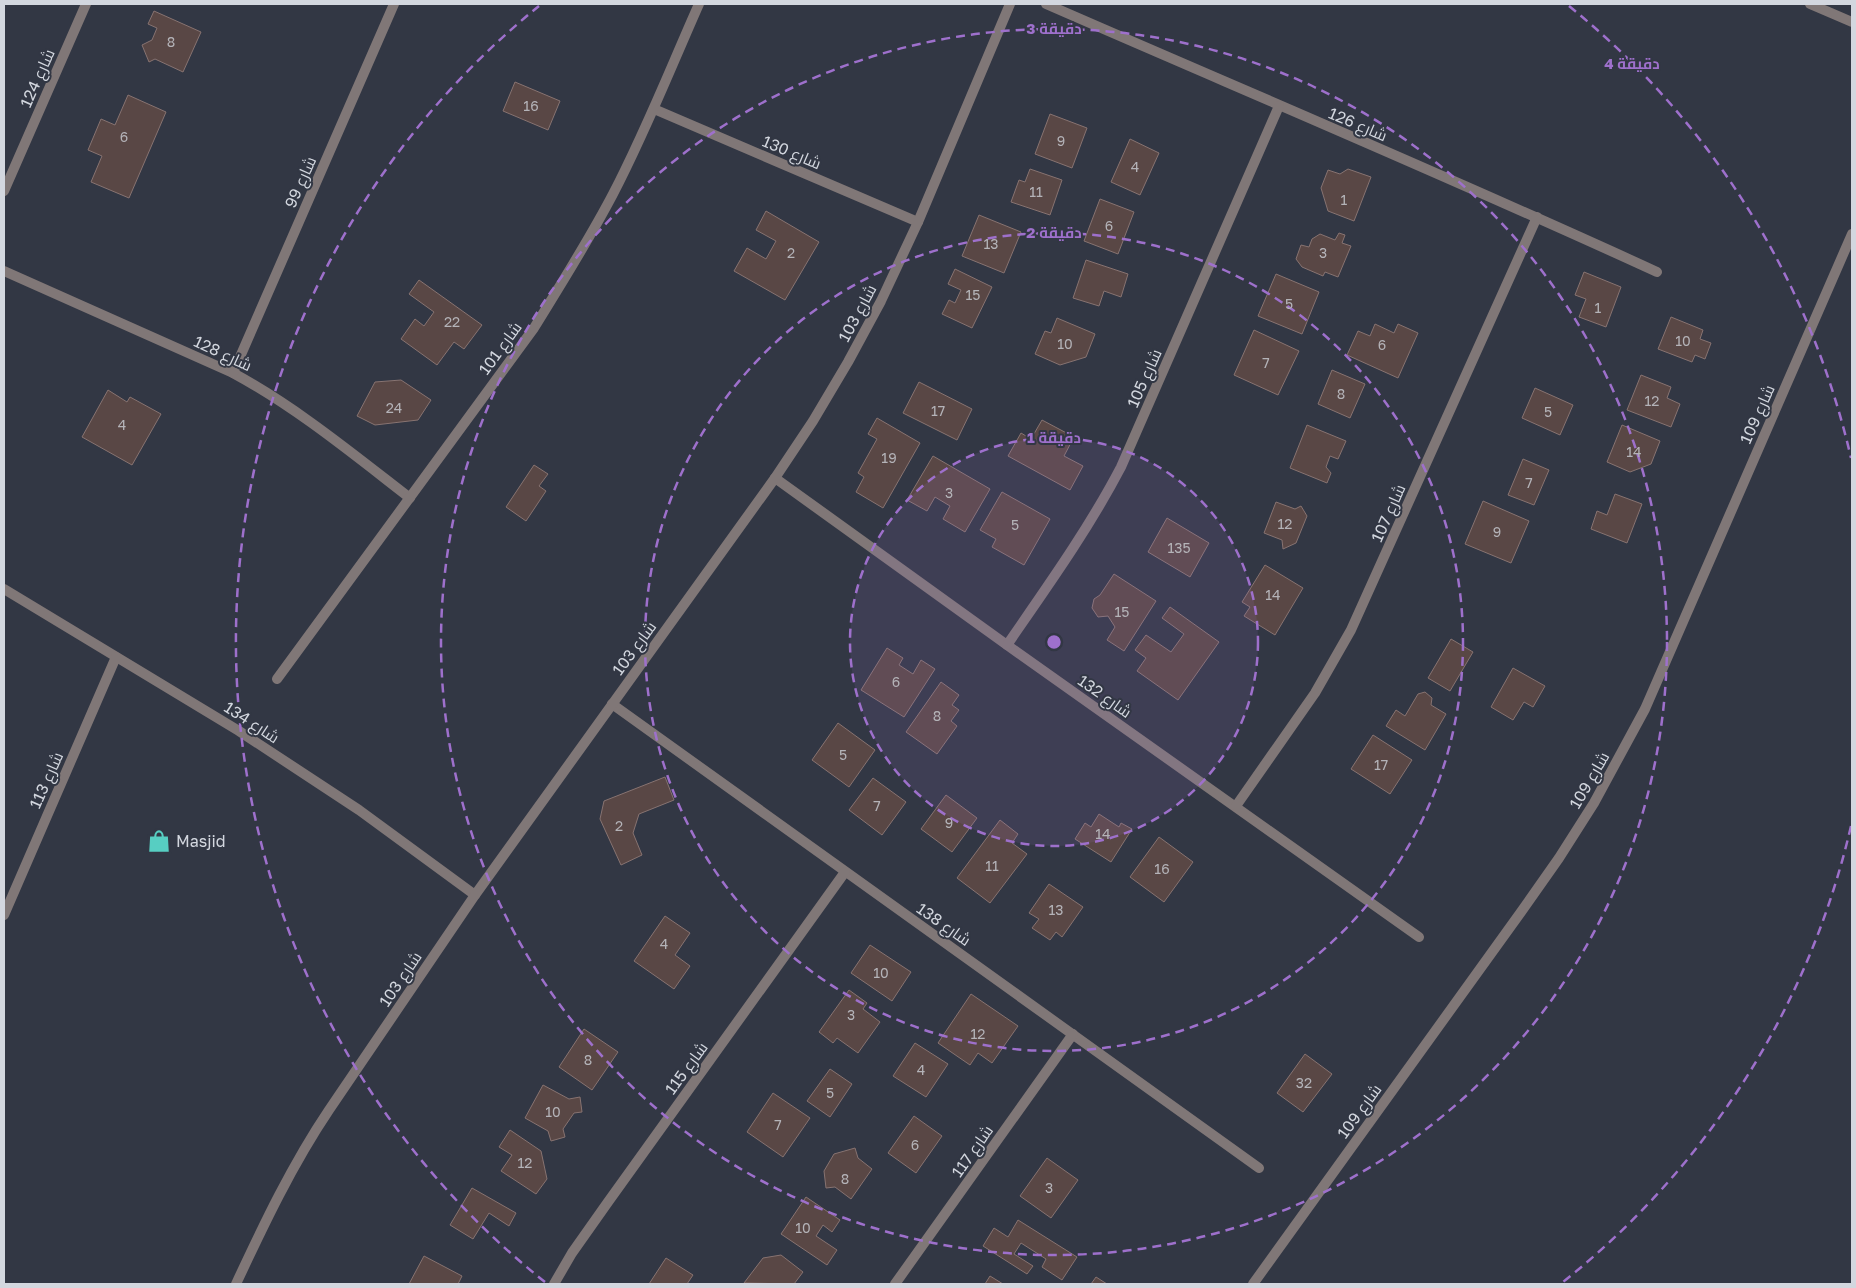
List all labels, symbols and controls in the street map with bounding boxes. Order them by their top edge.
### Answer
text: 3 دقيقة [1026,19,1082,37]
house number: 8 [167,33,175,50]
street label: شارع 124 [15,46,61,111]
text: 4 دقيقة [1604,54,1660,72]
house number: 16 [523,97,539,114]
street label: شارع 126 [1325,103,1390,147]
house number: 6 [120,128,128,145]
street label: شارع 130 [759,131,824,175]
house number: 9 [1057,132,1065,149]
street label: شارع 99 [280,153,322,212]
house number: 4 [1131,158,1139,175]
house number: 11 [1029,183,1043,200]
house number: 1 [1341,191,1348,208]
house number: 6 [1105,217,1113,234]
text: 2 دقيقة [1026,223,1082,241]
house number: 13 [984,235,998,252]
house number: 2 [787,244,795,261]
house number: 3 [1319,244,1327,261]
street label: شارع 103 [834,281,882,346]
house number: 15 [966,286,980,303]
house number: 5 [1285,295,1293,312]
house number: 1 [1595,299,1602,316]
house number: 22 [444,313,460,330]
street label: شارع 101 [474,318,527,380]
street label: شارع 128 [190,331,255,377]
house number: 10 [1675,332,1691,349]
house number: 10 [1057,335,1073,352]
house number: 6 [1378,336,1386,353]
street label: شارع 105 [1122,346,1168,411]
house number: 7 [1262,354,1270,371]
street label: شارع 109 [1735,381,1781,447]
house number: 8 [1337,385,1345,402]
house number: 12 [1645,392,1659,409]
house number: 24 [386,399,402,416]
house number: 17 [931,402,945,419]
house number: 5 [1544,403,1552,420]
house number: 4 [118,416,126,433]
text: 1 دقيقة [1027,428,1081,446]
house number: 14 [1626,443,1642,460]
house number: 19 [881,449,897,466]
house number: 7 [1525,474,1533,491]
street label: شارع 107 [1366,481,1411,546]
house number: 3 [945,484,953,501]
house number: 12 [1278,515,1292,532]
house number: 5 [1011,516,1019,533]
house number: 9 [1493,523,1501,540]
house number: 135 [1167,539,1191,556]
house number: 14 [1265,586,1281,603]
house number: 15 [1115,603,1129,620]
street label: شارع 103 [608,617,662,680]
centre of rings [1045,633,1063,651]
street label: شارع 132 [1073,670,1136,723]
house number: 6 [892,673,900,690]
street label: شارع 134 [220,697,283,749]
house number: 8 [933,707,941,724]
house number: 5 [839,746,847,763]
street label: شارع 109 [1565,748,1615,813]
street label: شارع 113 [25,749,69,812]
house number: 17 [1374,756,1388,773]
house number: 7 [873,797,881,814]
house number: 9 [945,814,953,831]
house number: 2 [615,817,623,834]
house number: 14 [1095,825,1111,842]
shop icon: Masjid [146,828,172,854]
place label: Masjid [176,831,226,851]
house number: 11 [985,857,999,874]
house number: 16 [1154,860,1170,877]
street label: شارع 138 [912,898,975,952]
house number: 13 [1049,901,1063,918]
house number: 4 [660,935,668,952]
street label: شارع 103 [374,948,427,1011]
house number: 10 [873,964,889,981]
house number: 3 [847,1006,855,1023]
house number: 12 [971,1025,985,1042]
street label: شارع 115 [660,1038,713,1099]
house number: 8 [584,1051,592,1068]
house number: 4 [917,1061,925,1078]
house number: 32 [1296,1074,1312,1091]
street label: شارع 109 [1333,1080,1387,1143]
house number: 5 [826,1084,834,1101]
house number: 10 [545,1103,561,1120]
house number: 7 [774,1116,782,1133]
street label: شارع 117 [947,1121,999,1182]
house number: 6 [911,1136,919,1153]
house number: 12 [518,1154,532,1171]
house number: 8 [841,1170,849,1187]
house number: 3 [1045,1179,1053,1196]
house number: 10 [795,1219,811,1236]

